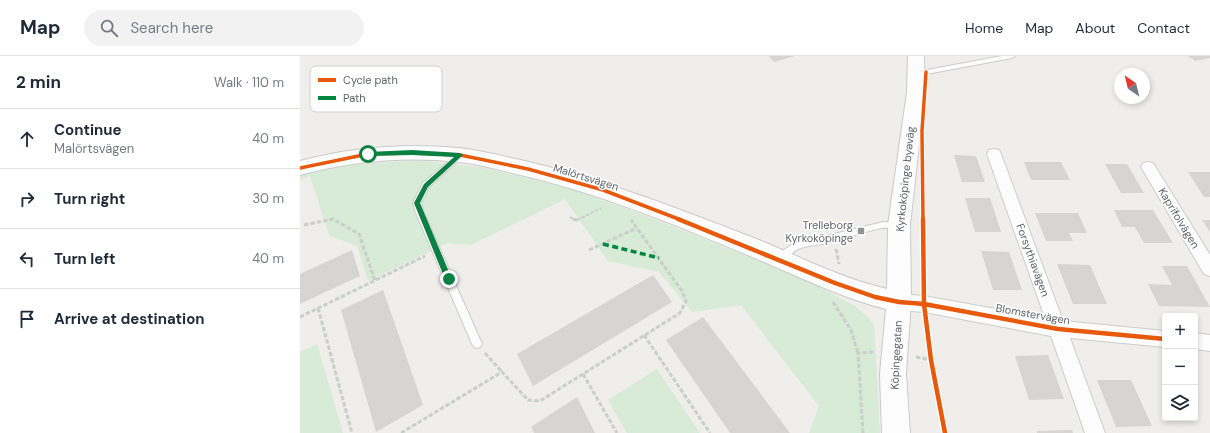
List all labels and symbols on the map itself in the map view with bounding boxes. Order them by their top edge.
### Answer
legend [310,66,442,112]
north arrow [1114,68,1150,104]
text: Cycle path [343,73,398,87]
text: Path [343,91,366,105]
street label: Kyrkoköpinge byaväg [892,126,918,232]
route start [359,145,377,163]
street label: Malörtsvägen [552,160,620,194]
street label: Kaprifolvägen [1155,185,1203,251]
place label: Trelleborg Kyrkoköpinge [786,218,853,245]
street label: Forsythiavägen [1013,222,1053,298]
marker: Trelleborg Kyrkoköpinge [856,226,866,236]
route end [440,270,458,288]
street label: Blomstervägen [995,301,1071,327]
street label: Köpingegatan [887,320,905,390]

